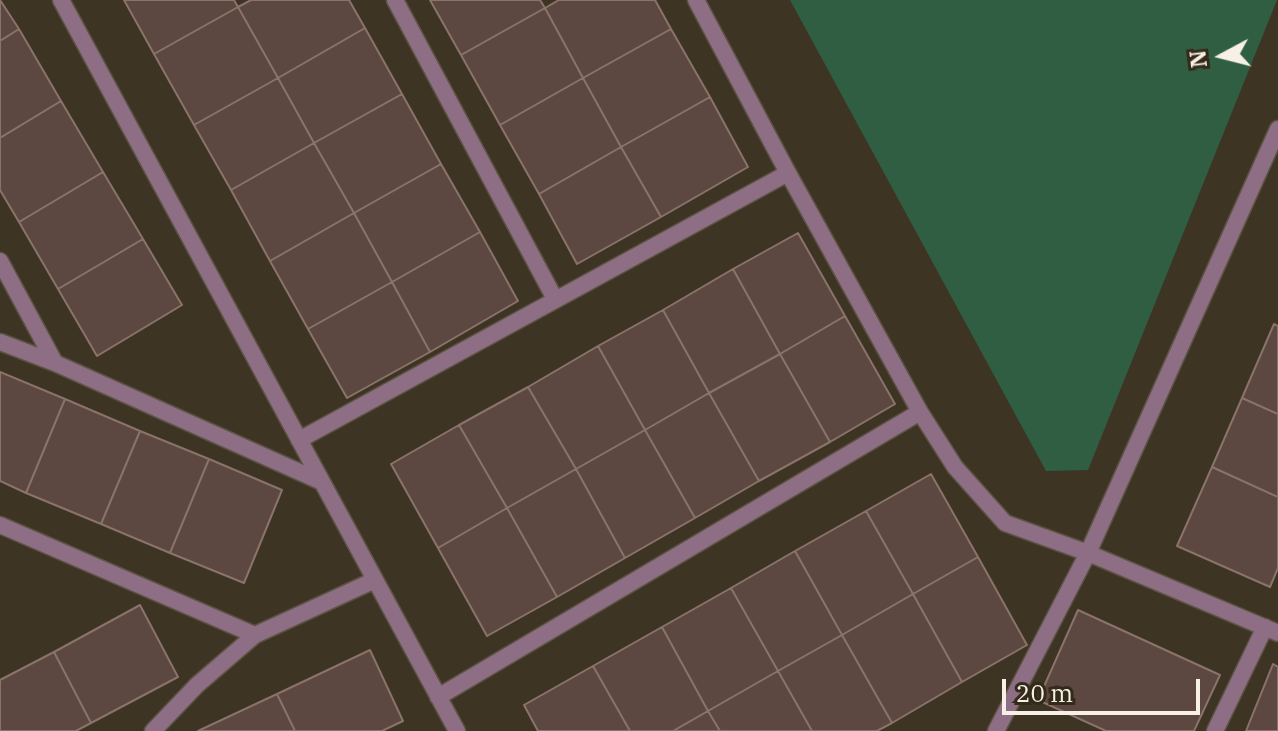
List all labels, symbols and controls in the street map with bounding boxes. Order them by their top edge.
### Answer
north arrow [1182,16,1262,96]
text: N [1182,49,1213,69]
scale bar [1006,663,1204,713]
text: 20 m [1016,677,1073,709]

